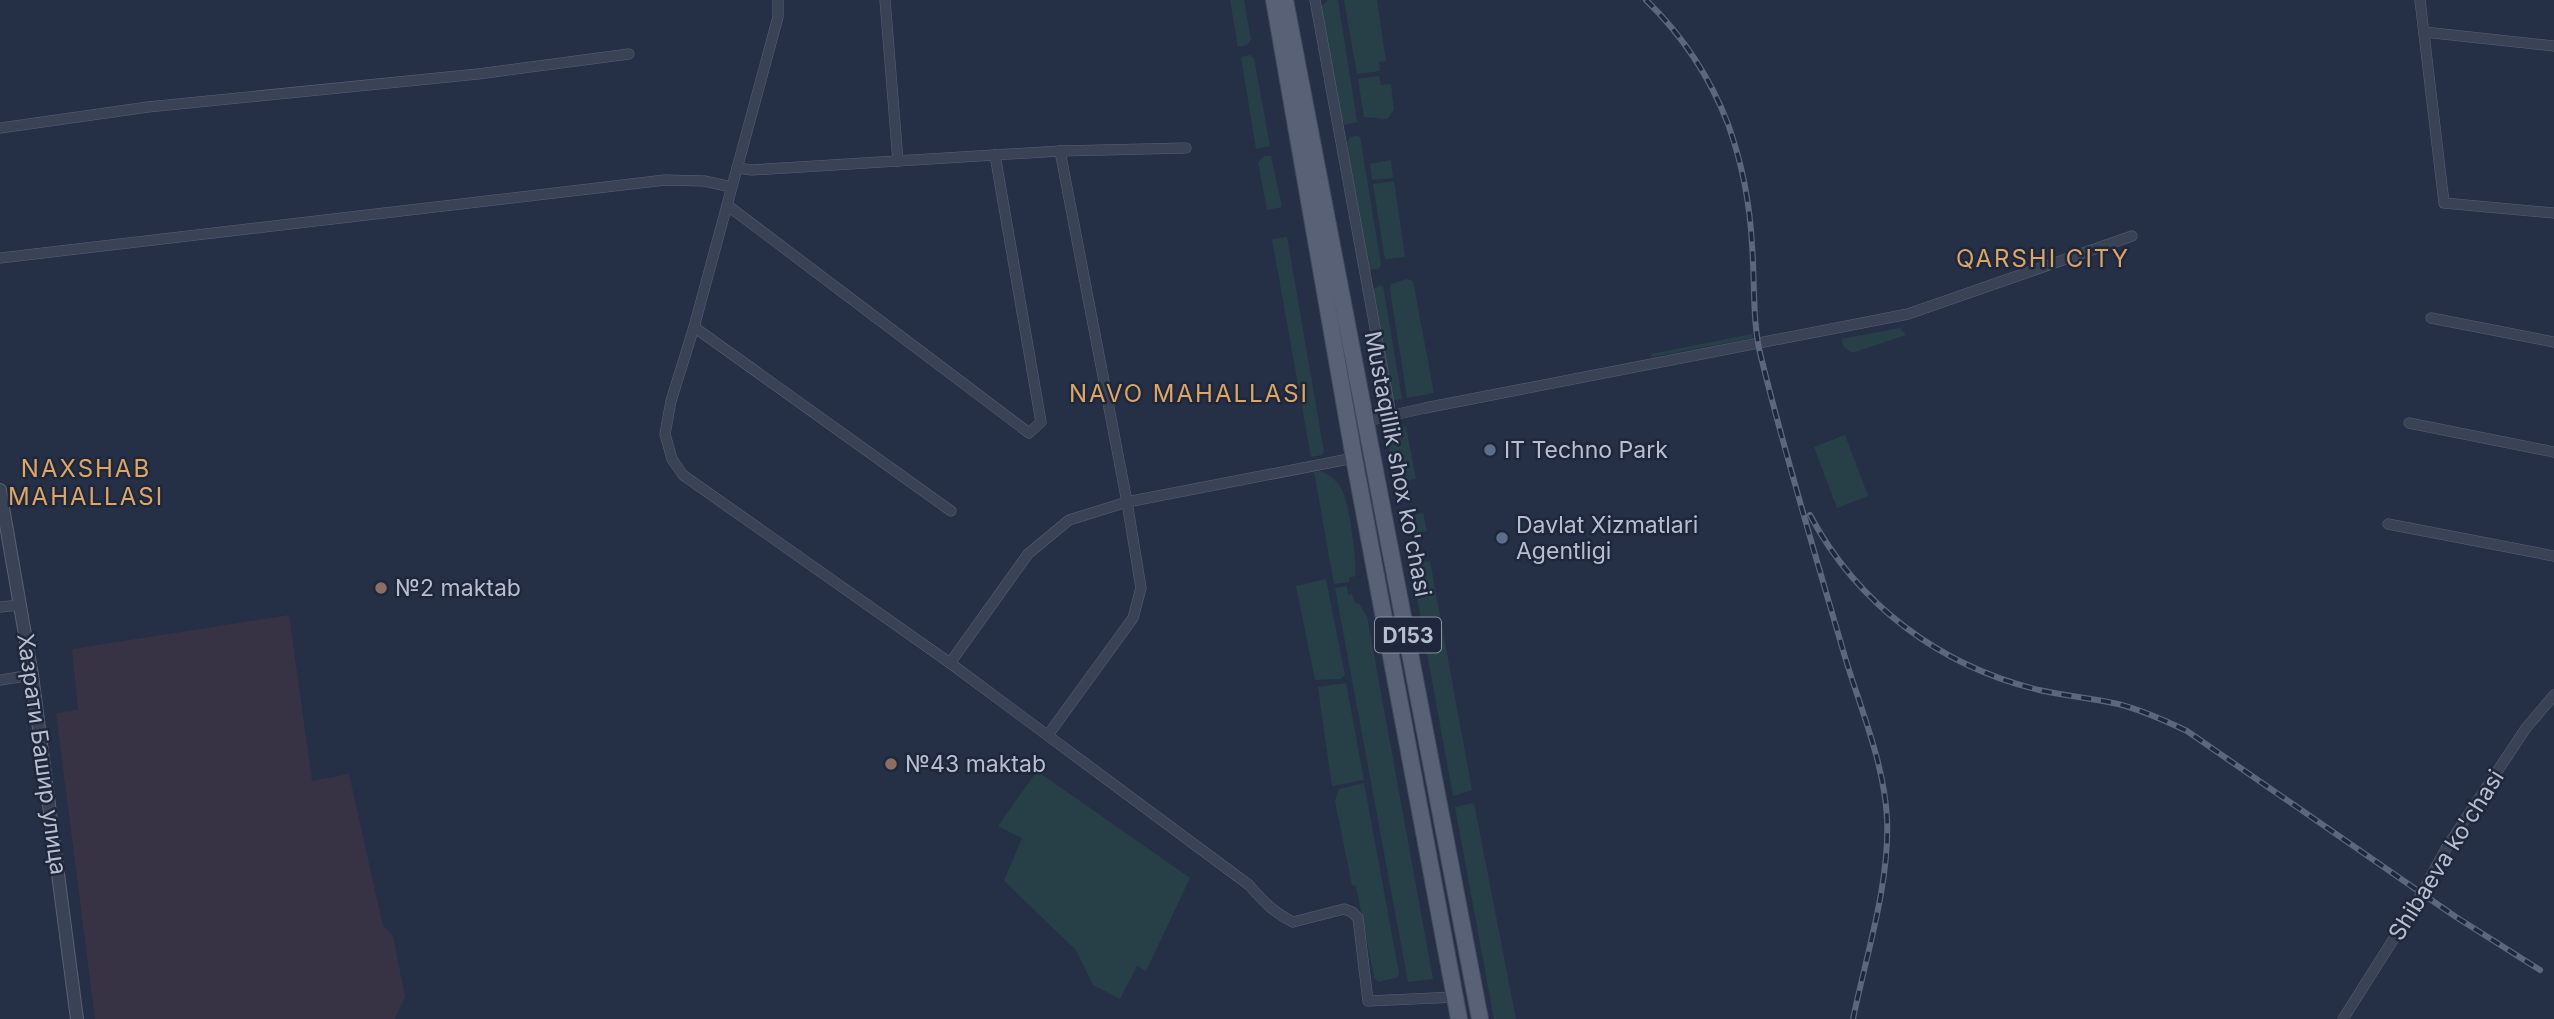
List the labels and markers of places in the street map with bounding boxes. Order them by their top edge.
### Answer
place label: IT Techno Park [1504,436,1668,464]
marker: IT Techno Park [1482,442,1498,458]
place label: Davlat Xizmatlari Agentligi [1516,511,1698,565]
marker: Davlat Xizmatlari Agentligi [1494,530,1510,546]
place label: №2 maktab [395,574,521,602]
marker: №2 maktab [373,580,389,596]
place label: №43 maktab [905,750,1046,778]
marker: №43 maktab [883,756,899,772]

